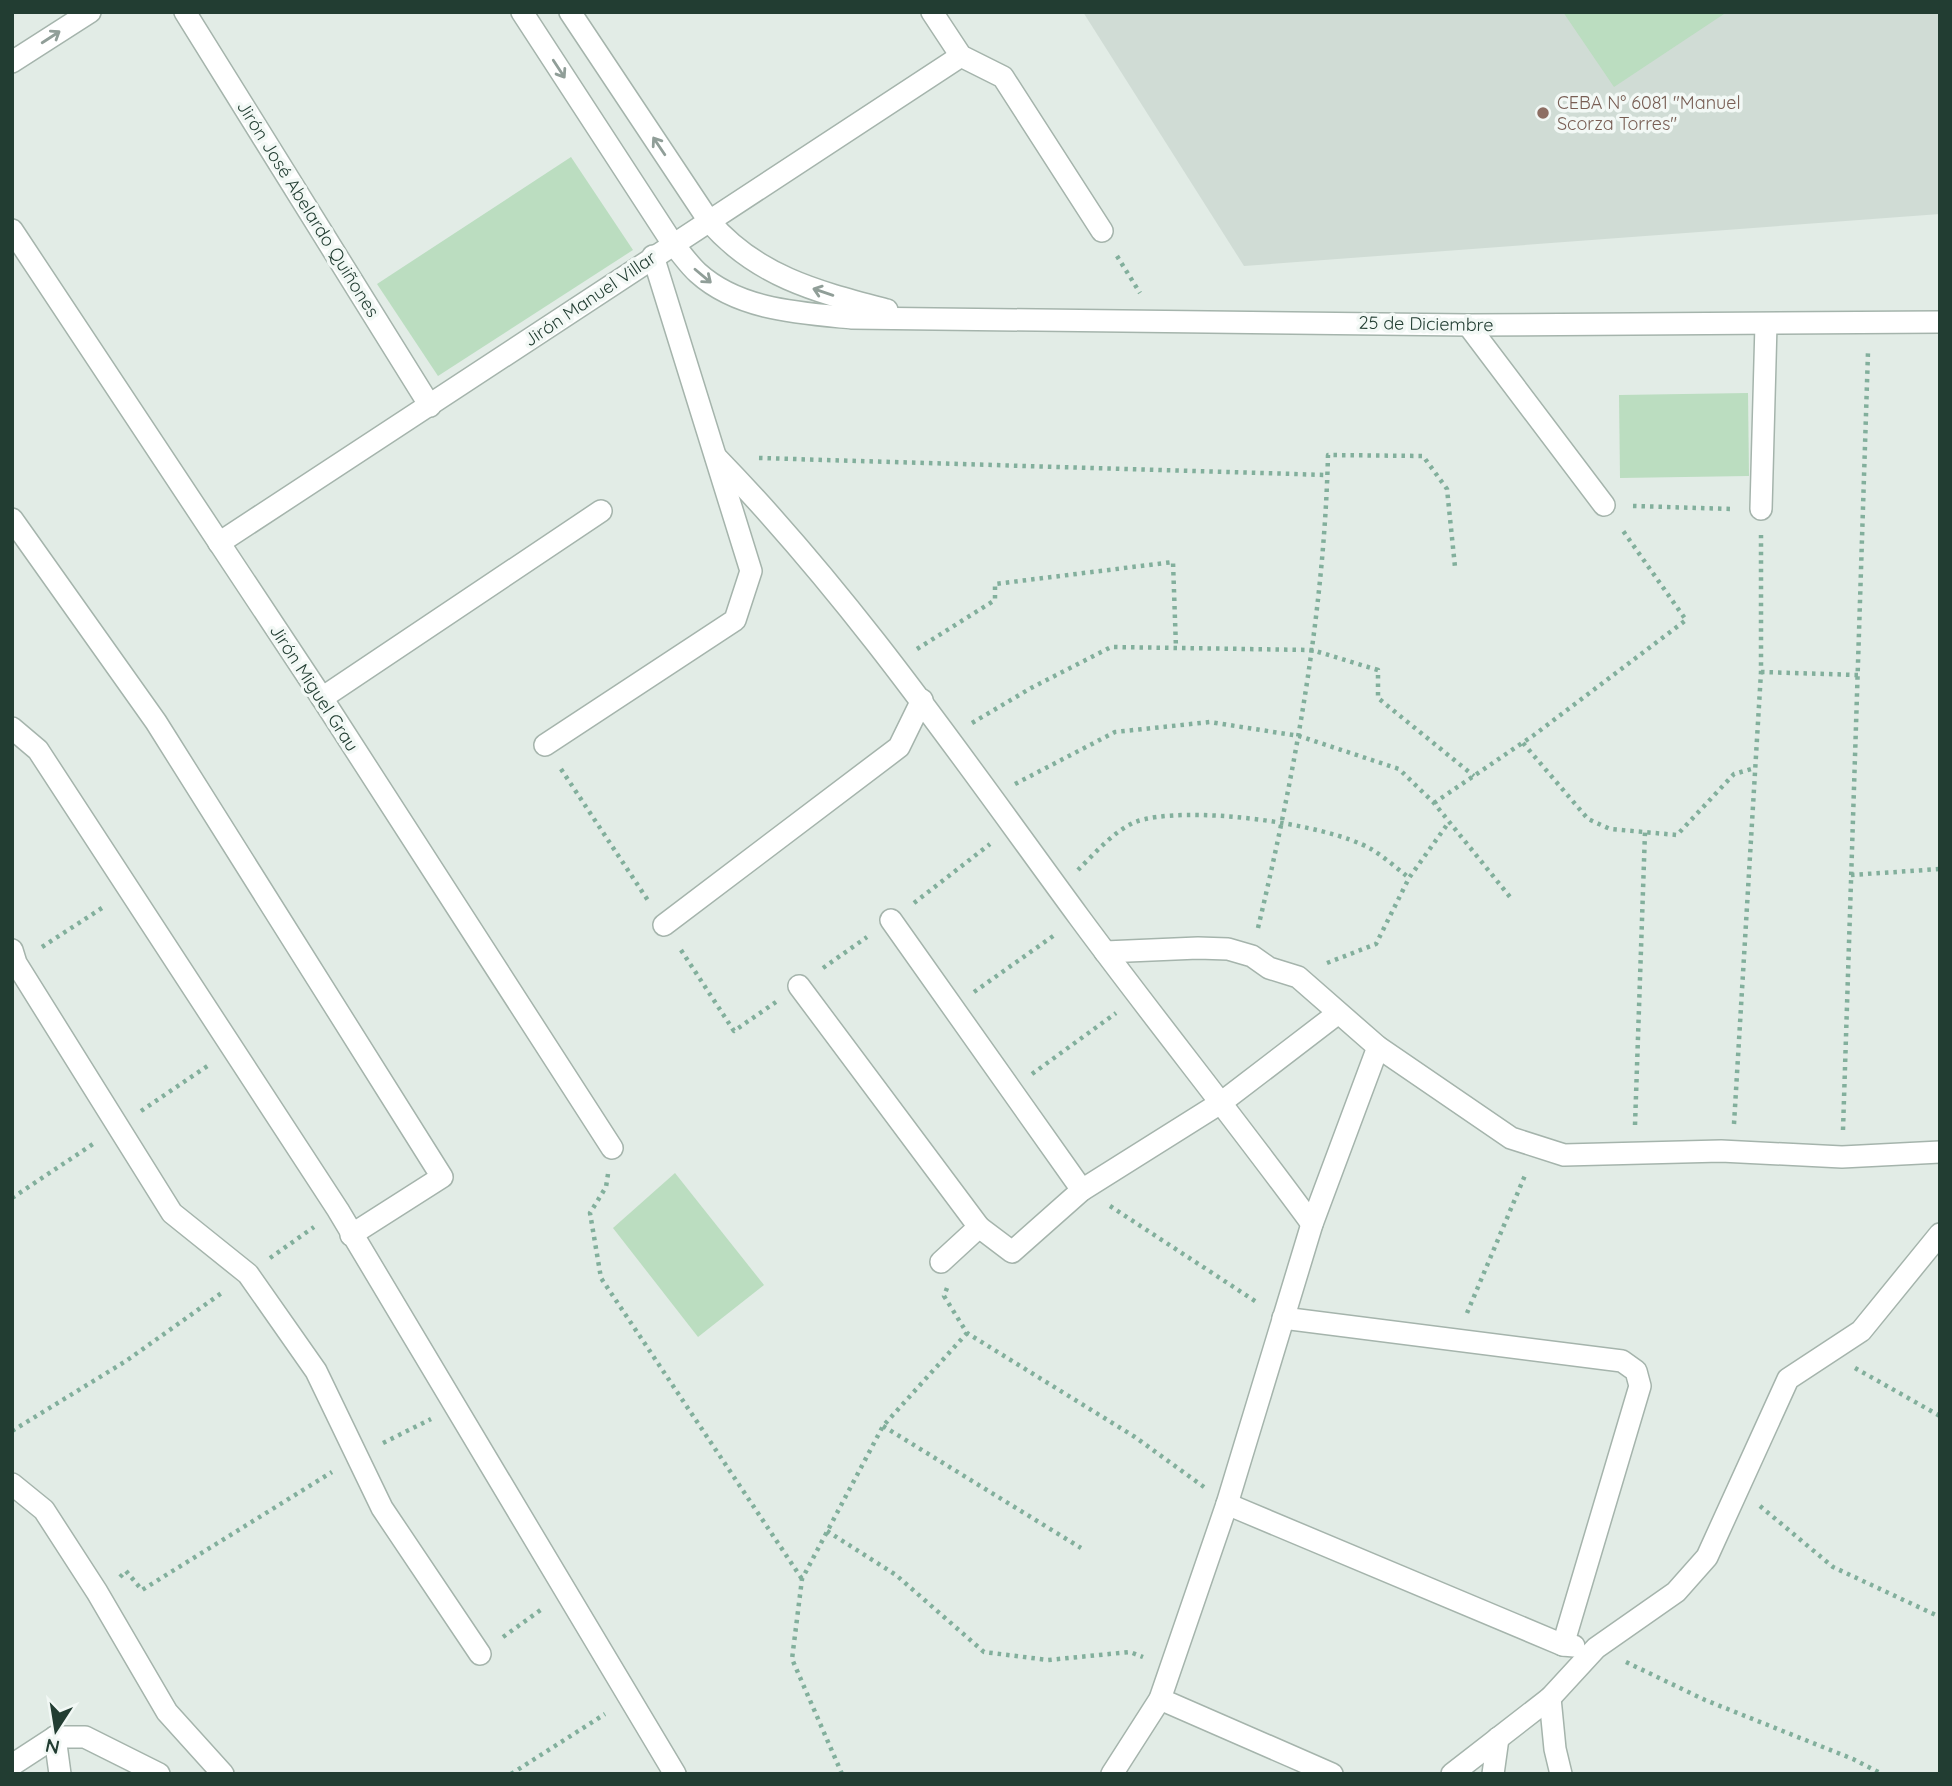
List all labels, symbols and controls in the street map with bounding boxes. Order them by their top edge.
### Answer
one-way arrow [41,30,60,44]
one-way arrow [552,59,566,79]
place label: CEBA N° 6081 "Manuel Scorza Torres" [1557,91,1741,135]
street label: Jirón José Abelardo Quiñones [232,96,385,321]
marker: CEBA N° 6081 "Manuel Scorza Torres" [1535,105,1551,121]
one-way arrow [652,137,666,156]
street label: Jirón Manuel Villar [519,246,660,351]
one-way arrow [693,268,711,283]
one-way arrow [813,285,835,297]
street label: 25 de Diciembre [1358,311,1494,336]
street label: Jirón Miguel Grau [265,620,364,756]
north arrow [21,1695,91,1765]
text: N [43,1733,62,1760]

